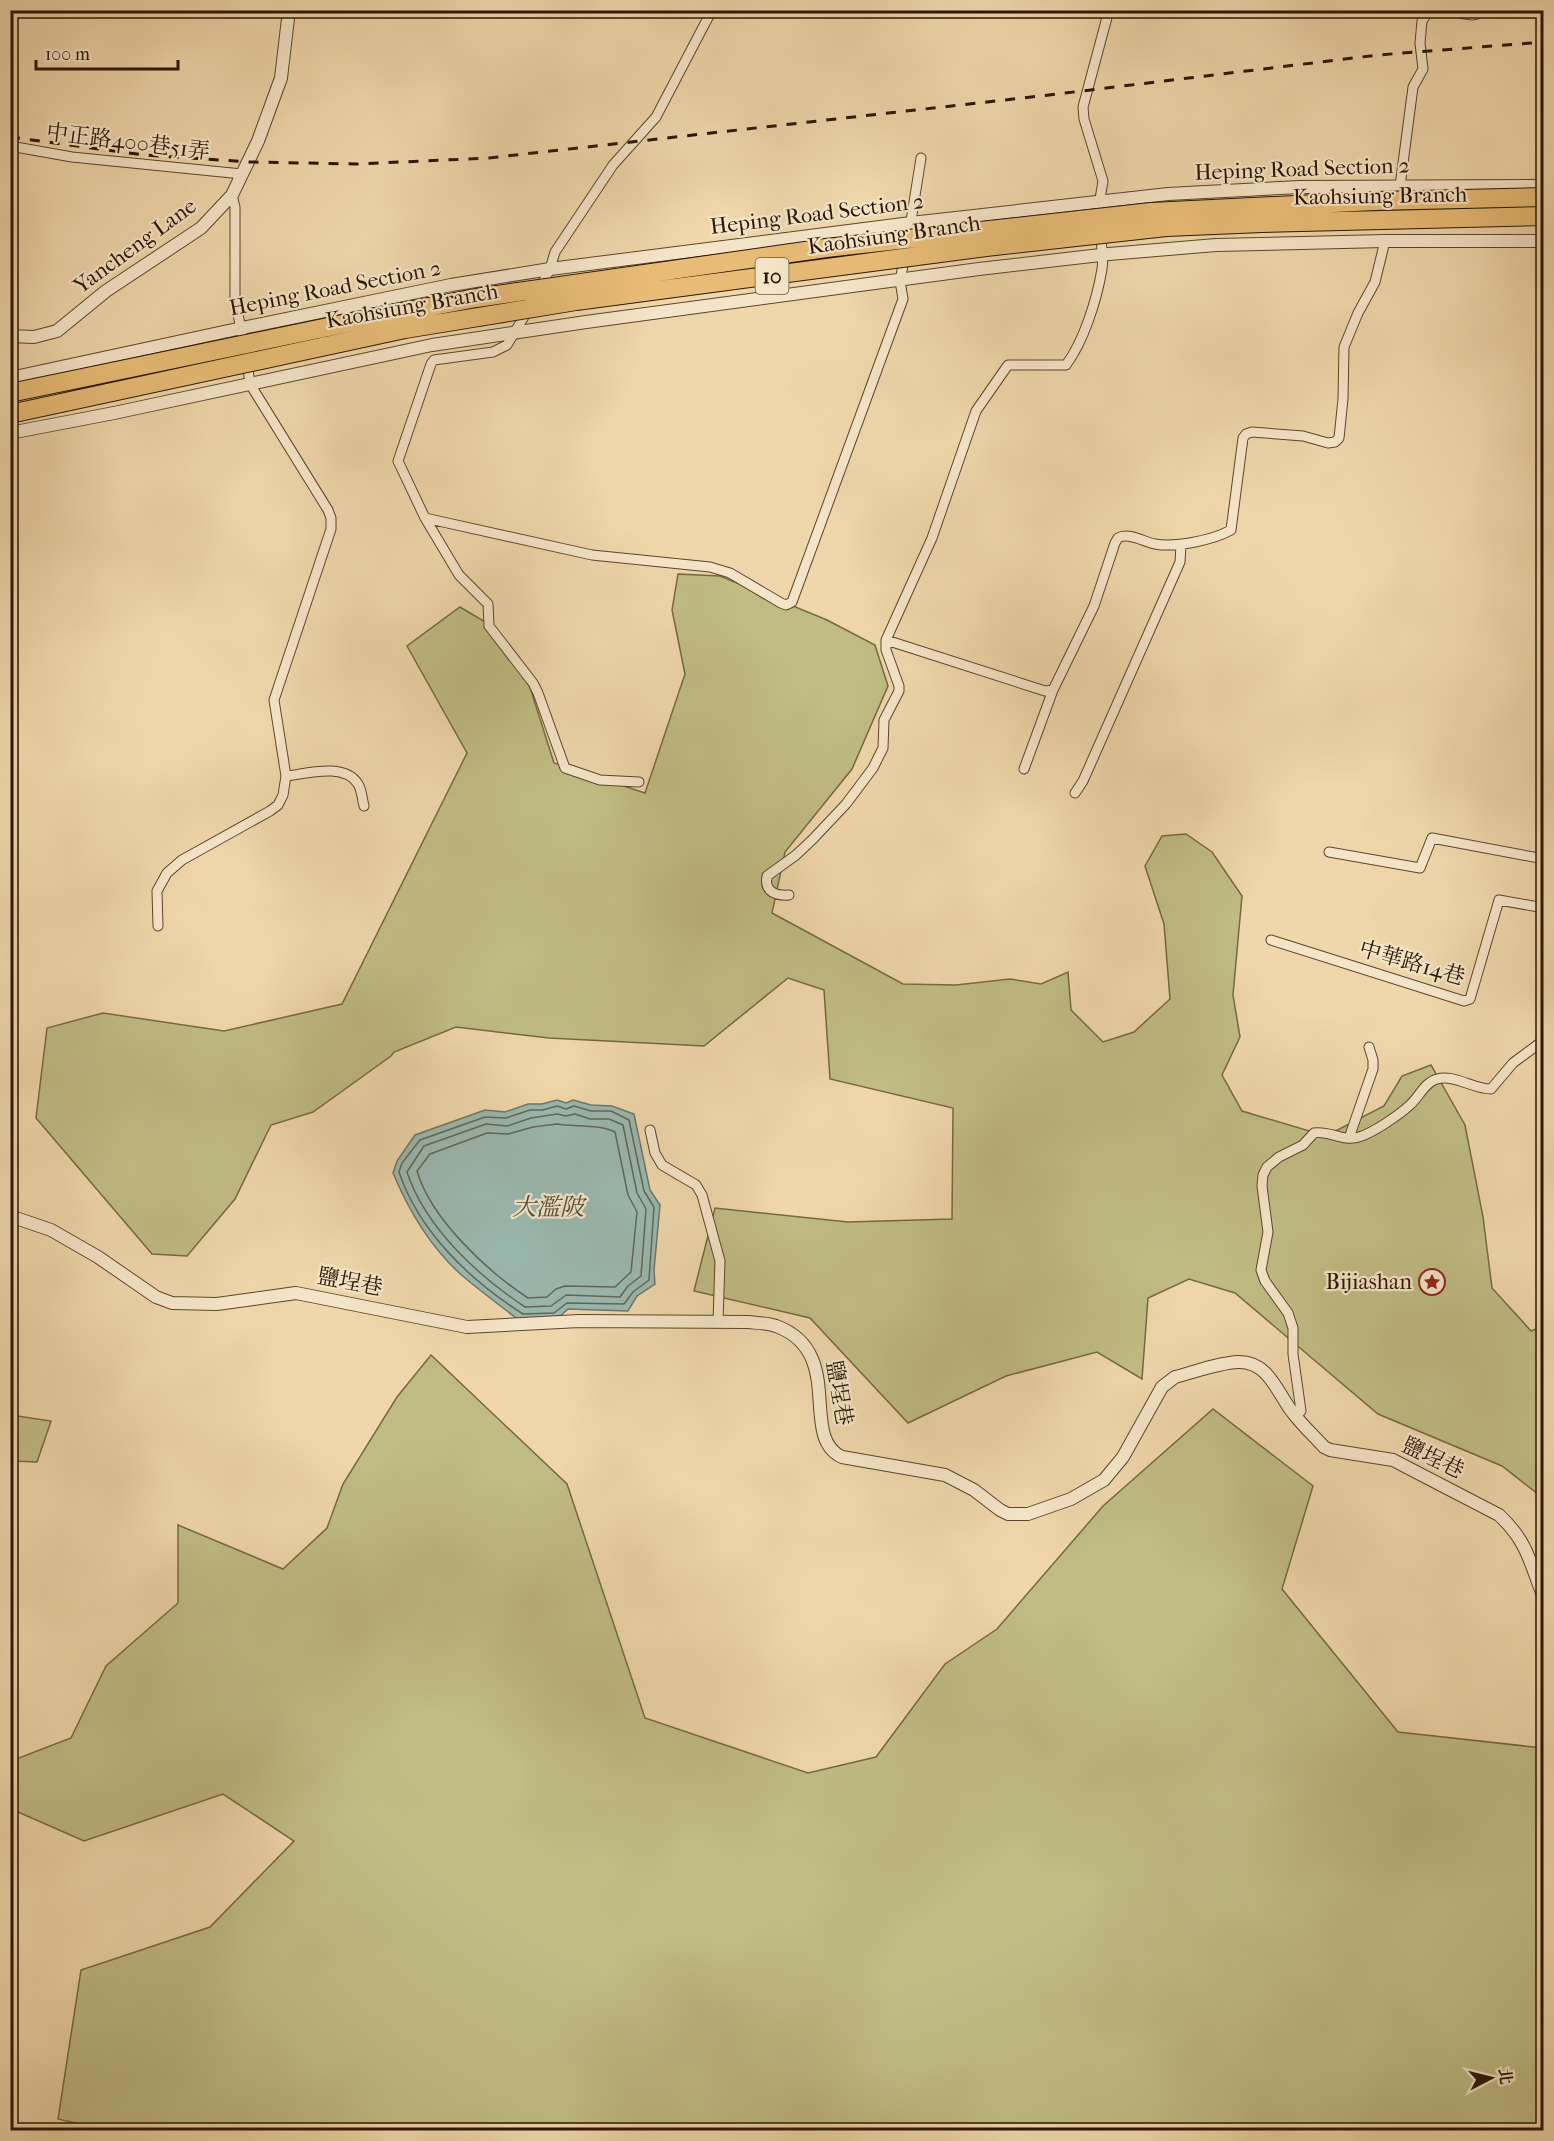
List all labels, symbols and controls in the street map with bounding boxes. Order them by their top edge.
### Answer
scale bar [36,33,178,71]
text: 100 m [45,44,90,65]
street label: 中正路400巷51弄 [45,119,211,165]
street label: Heping Road Section 2 [1194,152,1410,186]
street label: Kaohsiung Branch [1293,181,1468,211]
street label: Heping Road Section 2 [709,188,925,240]
street label: Yancheng Lane [68,193,201,300]
street label: Kaohsiung Branch [806,210,983,260]
street label: Heping Road Section 2 [227,255,443,321]
road number: 10 [756,258,788,294]
street label: Kaohsiung Branch [324,278,501,334]
street label: 中華路14巷 [1356,936,1468,990]
water label: 大濫陂 [512,1193,587,1221]
street label: 鹽埕巷 [315,1263,385,1301]
place icon: Bijiashan [1417,1267,1447,1297]
place label: Bijiashan [1326,1269,1412,1295]
street label: 鹽埕巷 [820,1358,858,1428]
street label: 鹽埕巷 [1398,1432,1468,1484]
north arrow [1461,2048,1521,2108]
text: 北 [1495,2067,1516,2085]

